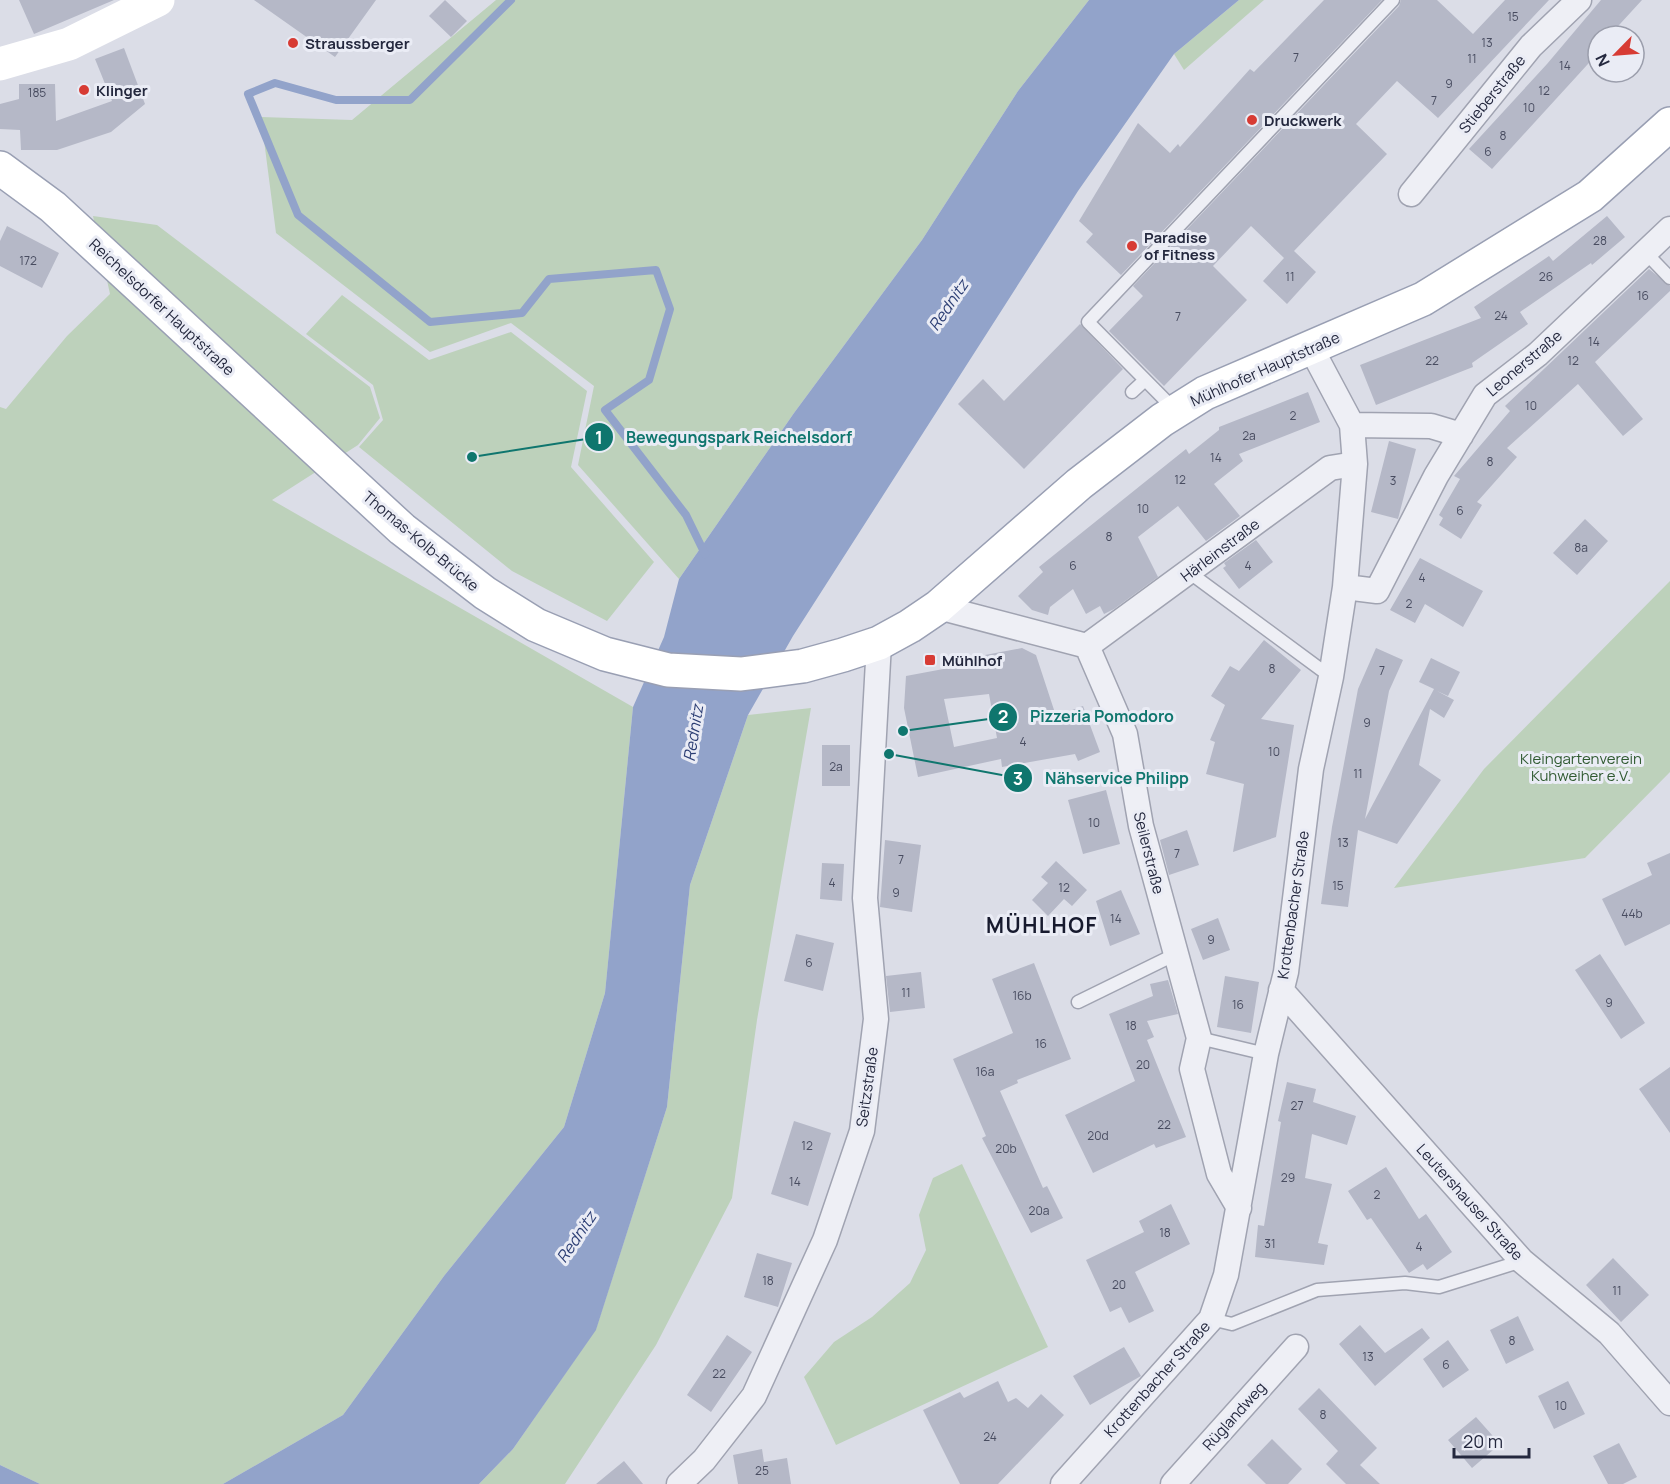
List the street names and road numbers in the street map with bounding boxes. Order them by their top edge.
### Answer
street label: Stieberstraße [1454,50,1530,138]
street label: Reichelsdorfer Hauptstraße [85,234,240,380]
street label: Leonerstraße [1482,325,1567,401]
street label: Mühlhofer Hauptstraße [1187,326,1343,411]
street label: Thomas-Kolb-Brücke [358,486,484,596]
street label: Härleinstraße [1176,513,1264,587]
street label: Seilerstraße [1129,810,1169,896]
street label: Krottenbacher Straße [1272,829,1314,981]
street label: Seitzstraße [851,1045,883,1128]
street label: Leutershauser Straße [1412,1139,1528,1265]
street label: Krottenbacher Straße [1099,1316,1215,1442]
street label: Rüglandweg [1198,1377,1270,1455]

